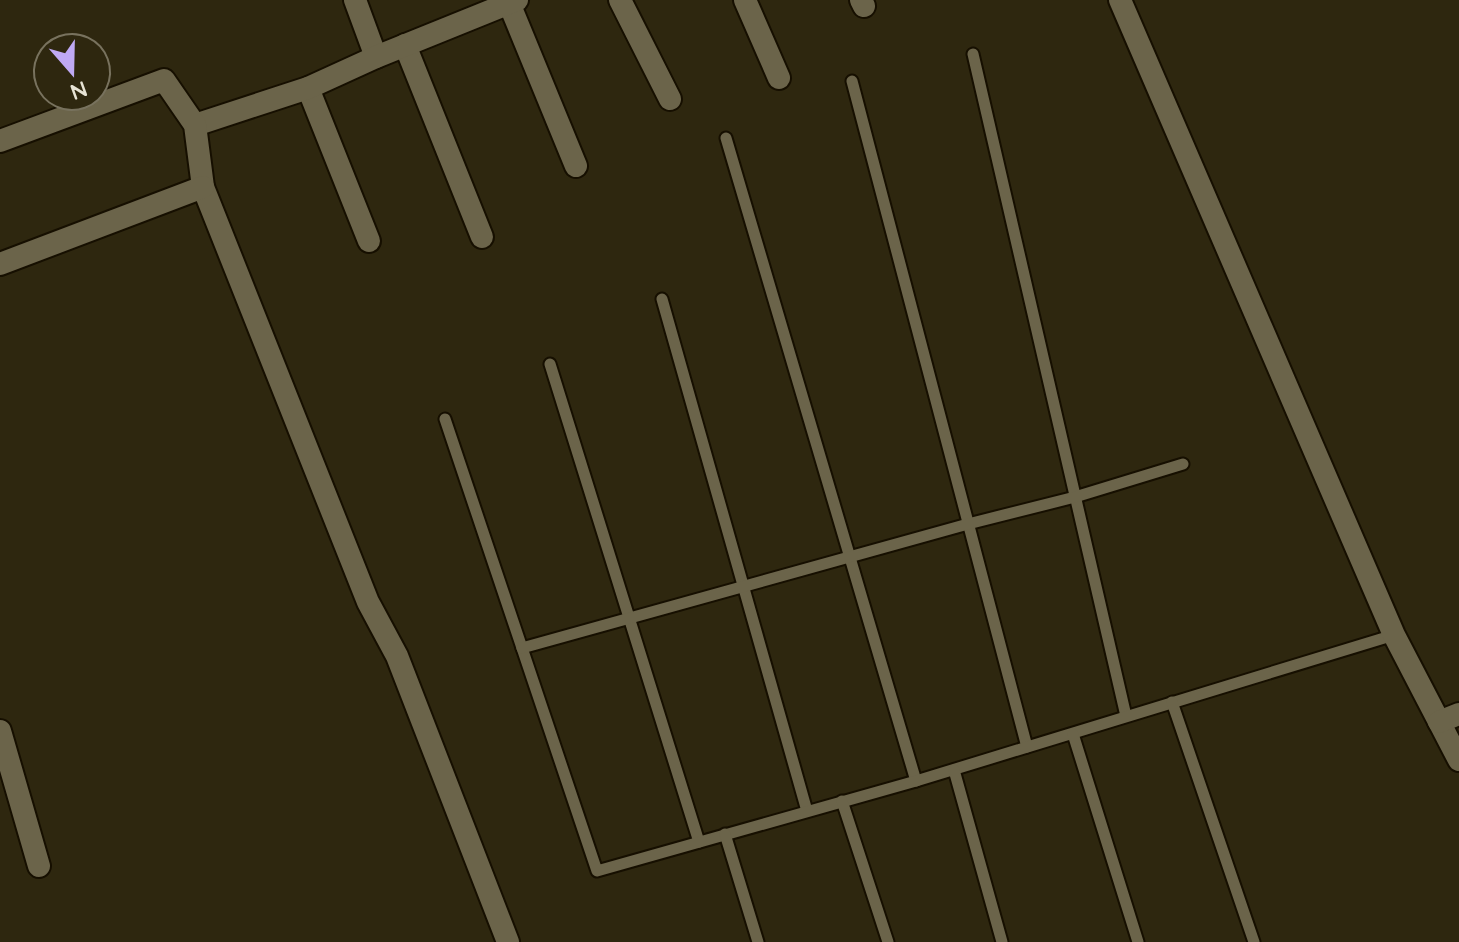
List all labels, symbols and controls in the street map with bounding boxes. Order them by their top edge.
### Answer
north arrow [32,32,112,112]
text: N [66,75,91,107]

